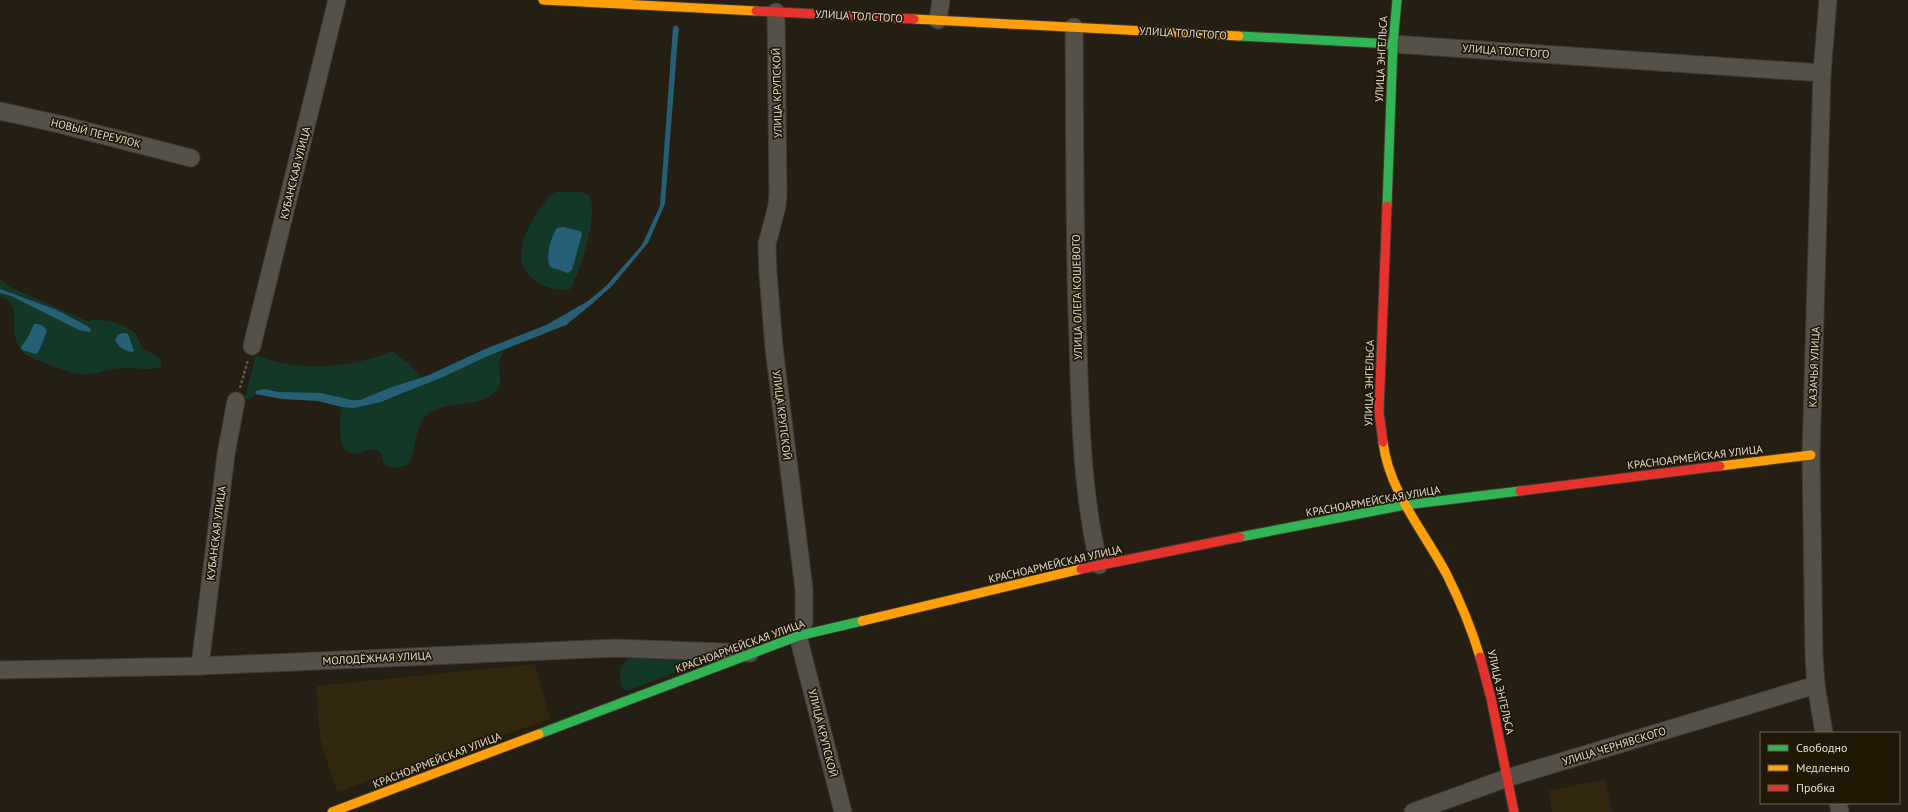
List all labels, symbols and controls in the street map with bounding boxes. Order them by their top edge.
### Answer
street label: УЛИЦА ТОЛСТОГО [815,7,903,25]
street label: УЛИЦА ЭНГЕЛЬСА [1372,15,1390,102]
street label: УЛИЦА ТОЛСТОГО [1139,24,1227,42]
street label: УЛИЦА ТОЛСТОГО [1462,41,1550,61]
street label: УЛИЦА КРУПСКОЙ [769,48,785,138]
street label: НОВЫЙ ПЕРЕУЛОК [50,115,143,151]
street label: КУБАНСКАЯ УЛИЦА [277,125,313,221]
street label: УЛИЦА ОЛЕГА КОШЕВОГО [1069,234,1085,360]
street label: КАЗАЧЬЯ УЛИЦА [1806,326,1822,408]
street label: УЛИЦА ЭНГЕЛЬСА [1361,339,1377,426]
street label: УЛИЦА КРУПСКОЙ [770,369,794,461]
street label: КРАСНОАРМЕЙСКАЯ УЛИЦА [1626,442,1764,472]
street label: КРАСНОАРМЕЙСКАЯ УЛИЦА [1305,482,1442,520]
street label: КУБАНСКАЯ УЛИЦА [203,484,229,581]
street label: КРАСНОАРМЕЙСКАЯ УЛИЦА [987,542,1124,586]
street label: КРАСНОАРМЕЙСКАЯ УЛИЦА [674,616,807,676]
street label: МОЛОДЁЖНАЯ УЛИЦА [322,648,432,668]
street label: УЛИЦА ЭНГЕЛЬСА [1484,648,1518,736]
street label: УЛИЦА КРУПСКОЙ [805,687,841,779]
street label: УЛИЦА ЧЕРНЯВСКОГО [1560,724,1668,768]
street label: КРАСНОАРМЕЙСКАЯ УЛИЦА [371,729,504,791]
legend [1760,732,1900,804]
text: Свободно [1796,740,1847,755]
text: Медленно [1796,760,1850,775]
text: Пробка [1796,780,1835,795]

